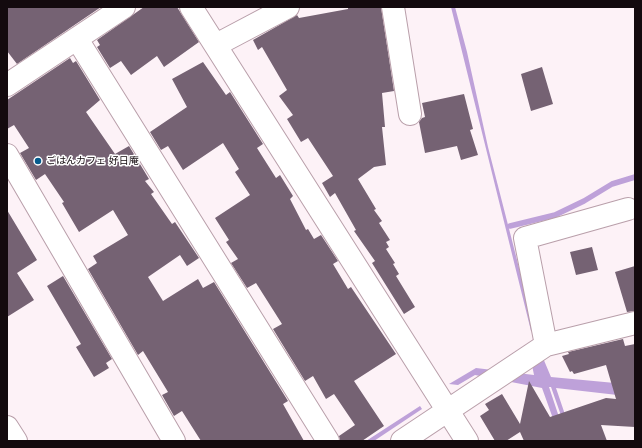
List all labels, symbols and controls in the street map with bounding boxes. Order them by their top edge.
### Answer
place label: ごはんカフェ 好日庵 [46,155,139,167]
marker: ごはんカフェ 好日庵 [33,156,43,166]

